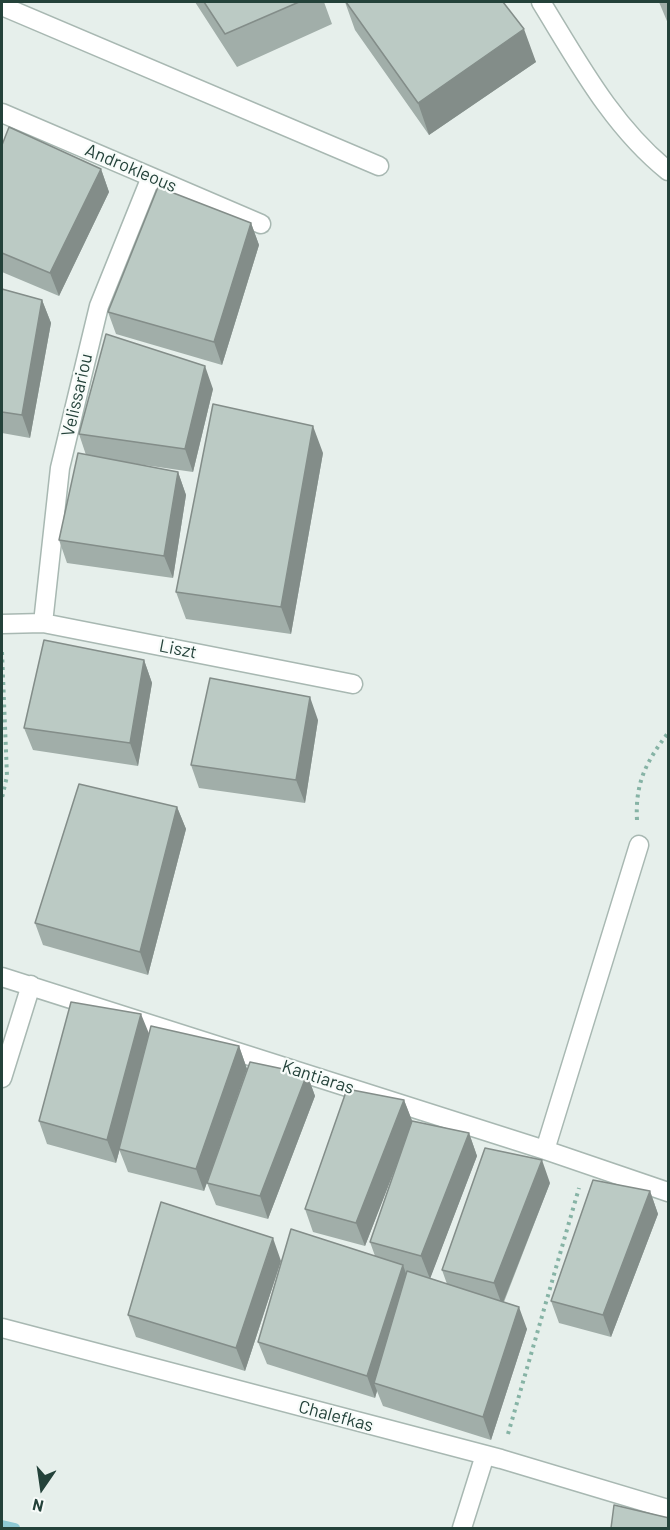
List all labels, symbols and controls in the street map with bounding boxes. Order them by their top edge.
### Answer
street label: Androkleous [82,139,180,197]
street label: Velissariou [57,351,97,439]
street label: Liszt [157,635,199,663]
street label: Kantiaras [279,1055,357,1099]
street label: Chalefkas [296,1396,376,1436]
north arrow [12,1458,72,1518]
text: N [31,1496,45,1516]

